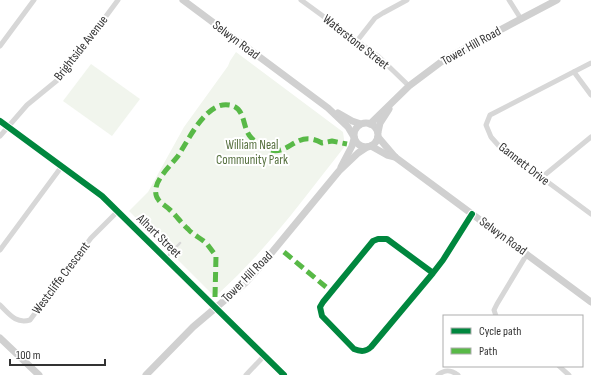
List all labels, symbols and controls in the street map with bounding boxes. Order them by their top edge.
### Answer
street label: Waterstone Street [320,11,392,73]
street label: Brightside Avenue [51,12,111,84]
street label: Selwyn Road [209,17,263,63]
street label: Tower Hill Road [438,23,504,69]
park label: William Neal Community Park [216,137,288,168]
street label: Gannett Drive [495,139,553,189]
street label: Alhart Street [133,210,185,261]
street label: Selwyn Road [476,213,530,259]
street label: Westcliffe Crescent [29,239,93,317]
street label: Tower Hill Road [218,248,276,306]
legend [443,315,583,367]
text: Cycle path [479,324,521,339]
scale bar [10,341,105,367]
text: Path [479,344,497,359]
text: 100 m [16,348,41,363]

